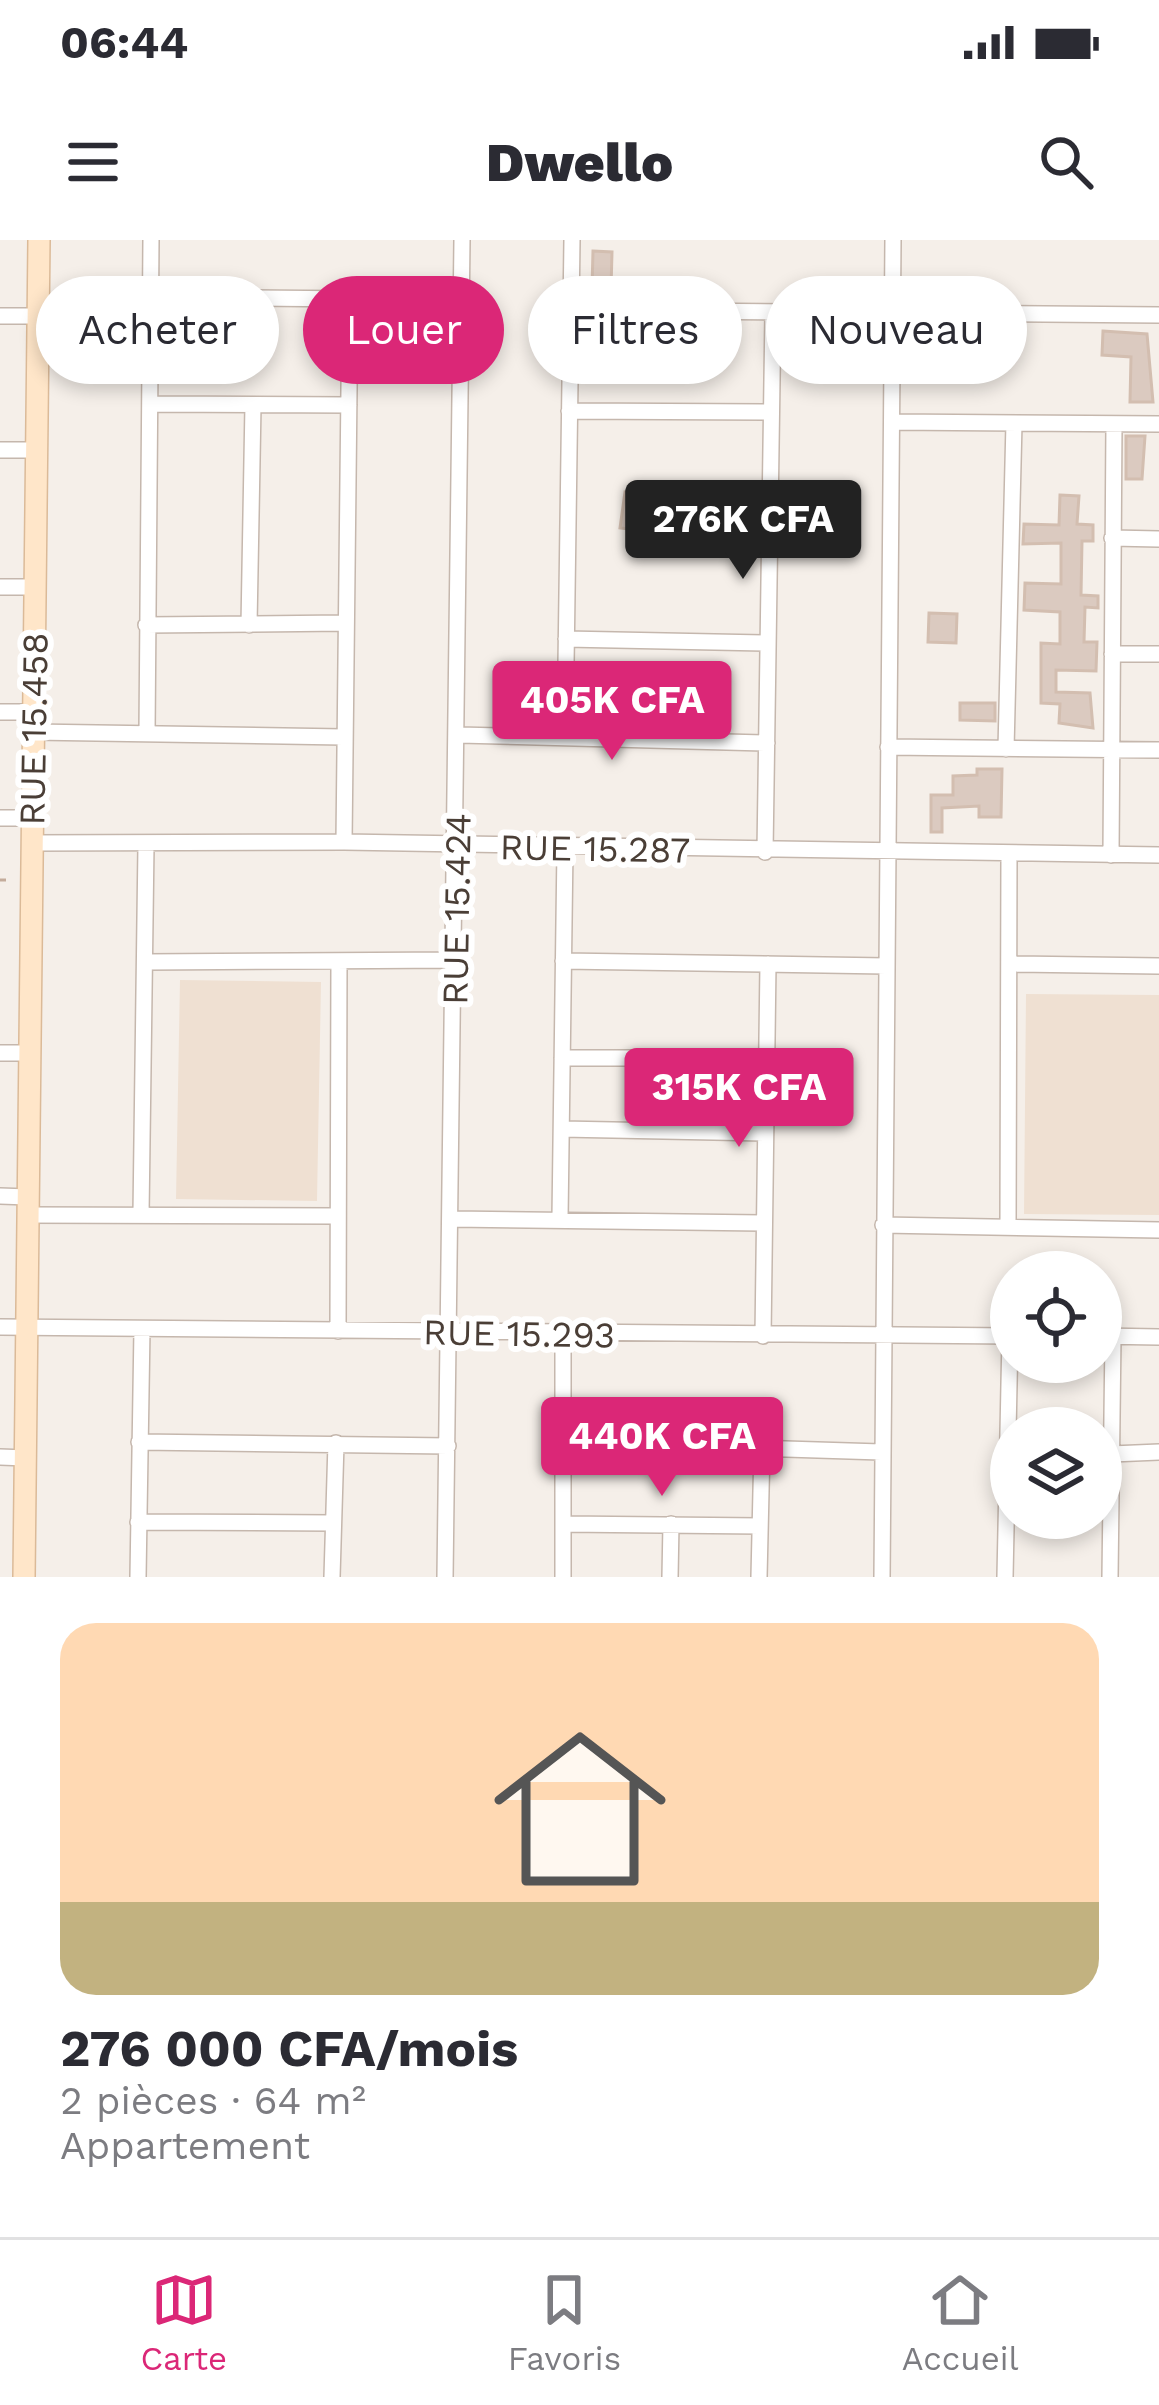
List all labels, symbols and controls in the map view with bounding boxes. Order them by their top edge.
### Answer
text: 06:44 [60,16,188,69]
icon: menu [60,129,126,195]
icon: search [1033,129,1099,195]
text: Dwello [486,131,673,194]
chip: Acheter [36,276,279,384]
chip: Louer [303,276,504,384]
chip: Filtres [528,276,742,384]
chip: Nouveau [766,276,1027,384]
pin: 276K CFA [619,480,867,582]
text: 276K CFA [652,496,834,541]
street label: RUE 15.458 [11,632,57,826]
pin: 405K CFA [488,661,736,763]
text: 405K CFA [519,677,705,722]
street label: RUE 15.424 [434,813,480,1005]
street label: RUE 15.287 [499,826,691,872]
pin: 315K CFA [615,1048,863,1150]
text: 315K CFA [652,1064,827,1109]
map controls [990,1251,1122,1539]
button: locate [990,1251,1122,1383]
street label: RUE 15.293 [423,1311,615,1357]
pin: 440K CFA [538,1397,786,1499]
button: layers [990,1407,1122,1539]
text: 440K CFA [568,1413,756,1458]
icon: home [472,1701,688,1917]
text: 276 000 CFA/mois [60,2019,518,2078]
text: 2 pièces · 64 m² [60,2078,366,2123]
text: Appartement [60,2123,310,2168]
tab: Carte [140,2267,227,2378]
tab: Favoris [508,2267,621,2378]
tab: Accueil [902,2267,1019,2378]

